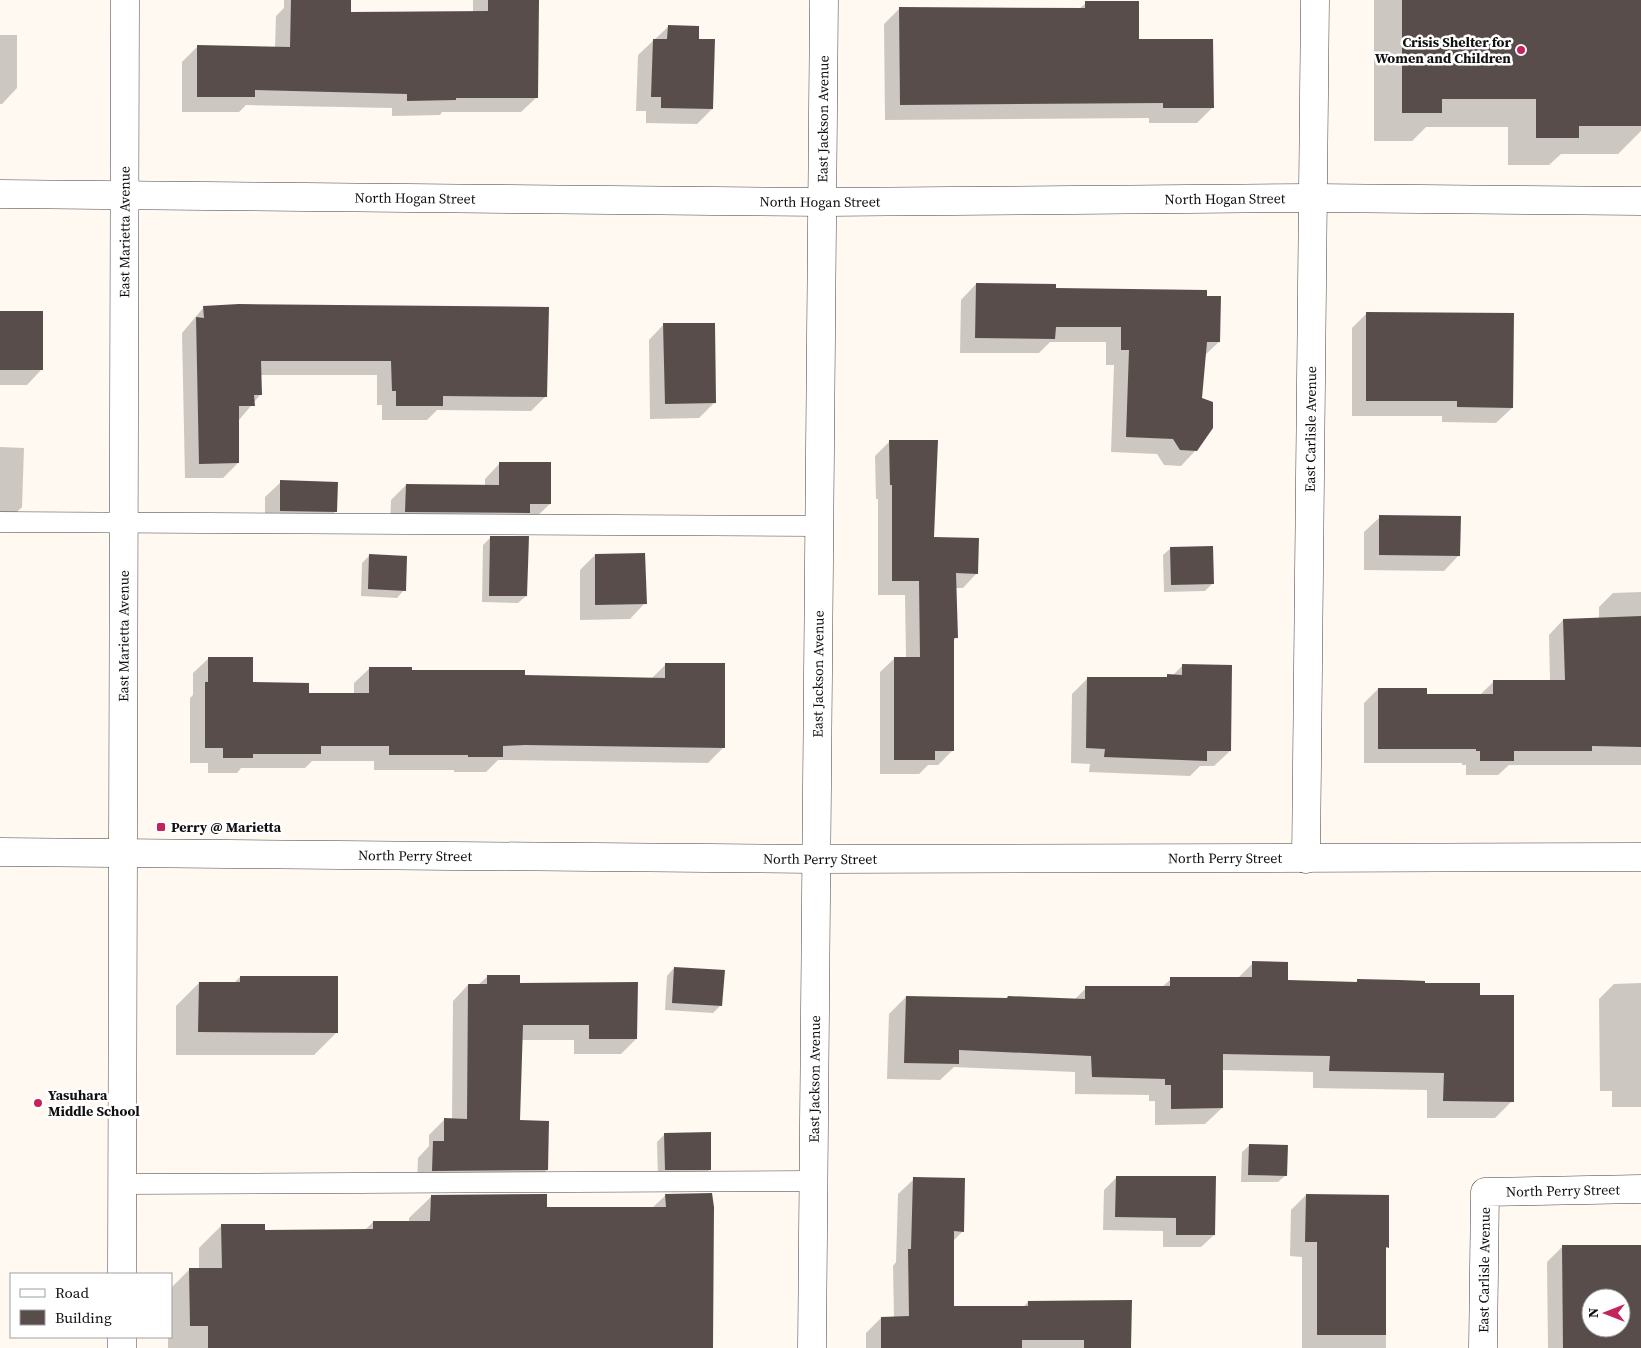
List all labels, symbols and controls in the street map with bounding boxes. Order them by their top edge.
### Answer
place label: Crisis Shelter for Women and Children [1375,32,1511,68]
marker: Crisis Shelter for Women and Children [1515,44,1527,56]
street label: East Jackson Avenue [812,55,834,183]
street label: East Marietta Avenue [114,166,135,298]
street label: North Hogan Street [355,187,476,209]
street label: North Hogan Street [1164,188,1286,209]
street label: North Hogan Street [759,191,881,212]
street label: East Carlisle Avenue [1300,366,1321,492]
street label: East Marietta Avenue [113,570,134,702]
street label: East Jackson Avenue [807,610,829,738]
place label: Perry @ Marietta [171,817,282,837]
marker: Perry @ Marietta [155,821,167,833]
street label: North Perry Street [358,845,473,866]
street label: North Perry Street [1168,848,1282,868]
street label: North Perry Street [763,849,877,869]
street label: East Jackson Avenue [804,1015,825,1143]
place label: Yasuhara Middle School [48,1085,140,1121]
marker: Yasuhara Middle School [32,1097,44,1109]
street label: North Perry Street [1506,1179,1621,1202]
street label: East Carlisle Avenue [1473,1207,1495,1333]
legend [10,1273,172,1338]
text: Road [55,1282,89,1303]
north arrow [1581,1288,1631,1338]
text: Building [55,1307,112,1328]
text: N [1583,1308,1603,1318]

